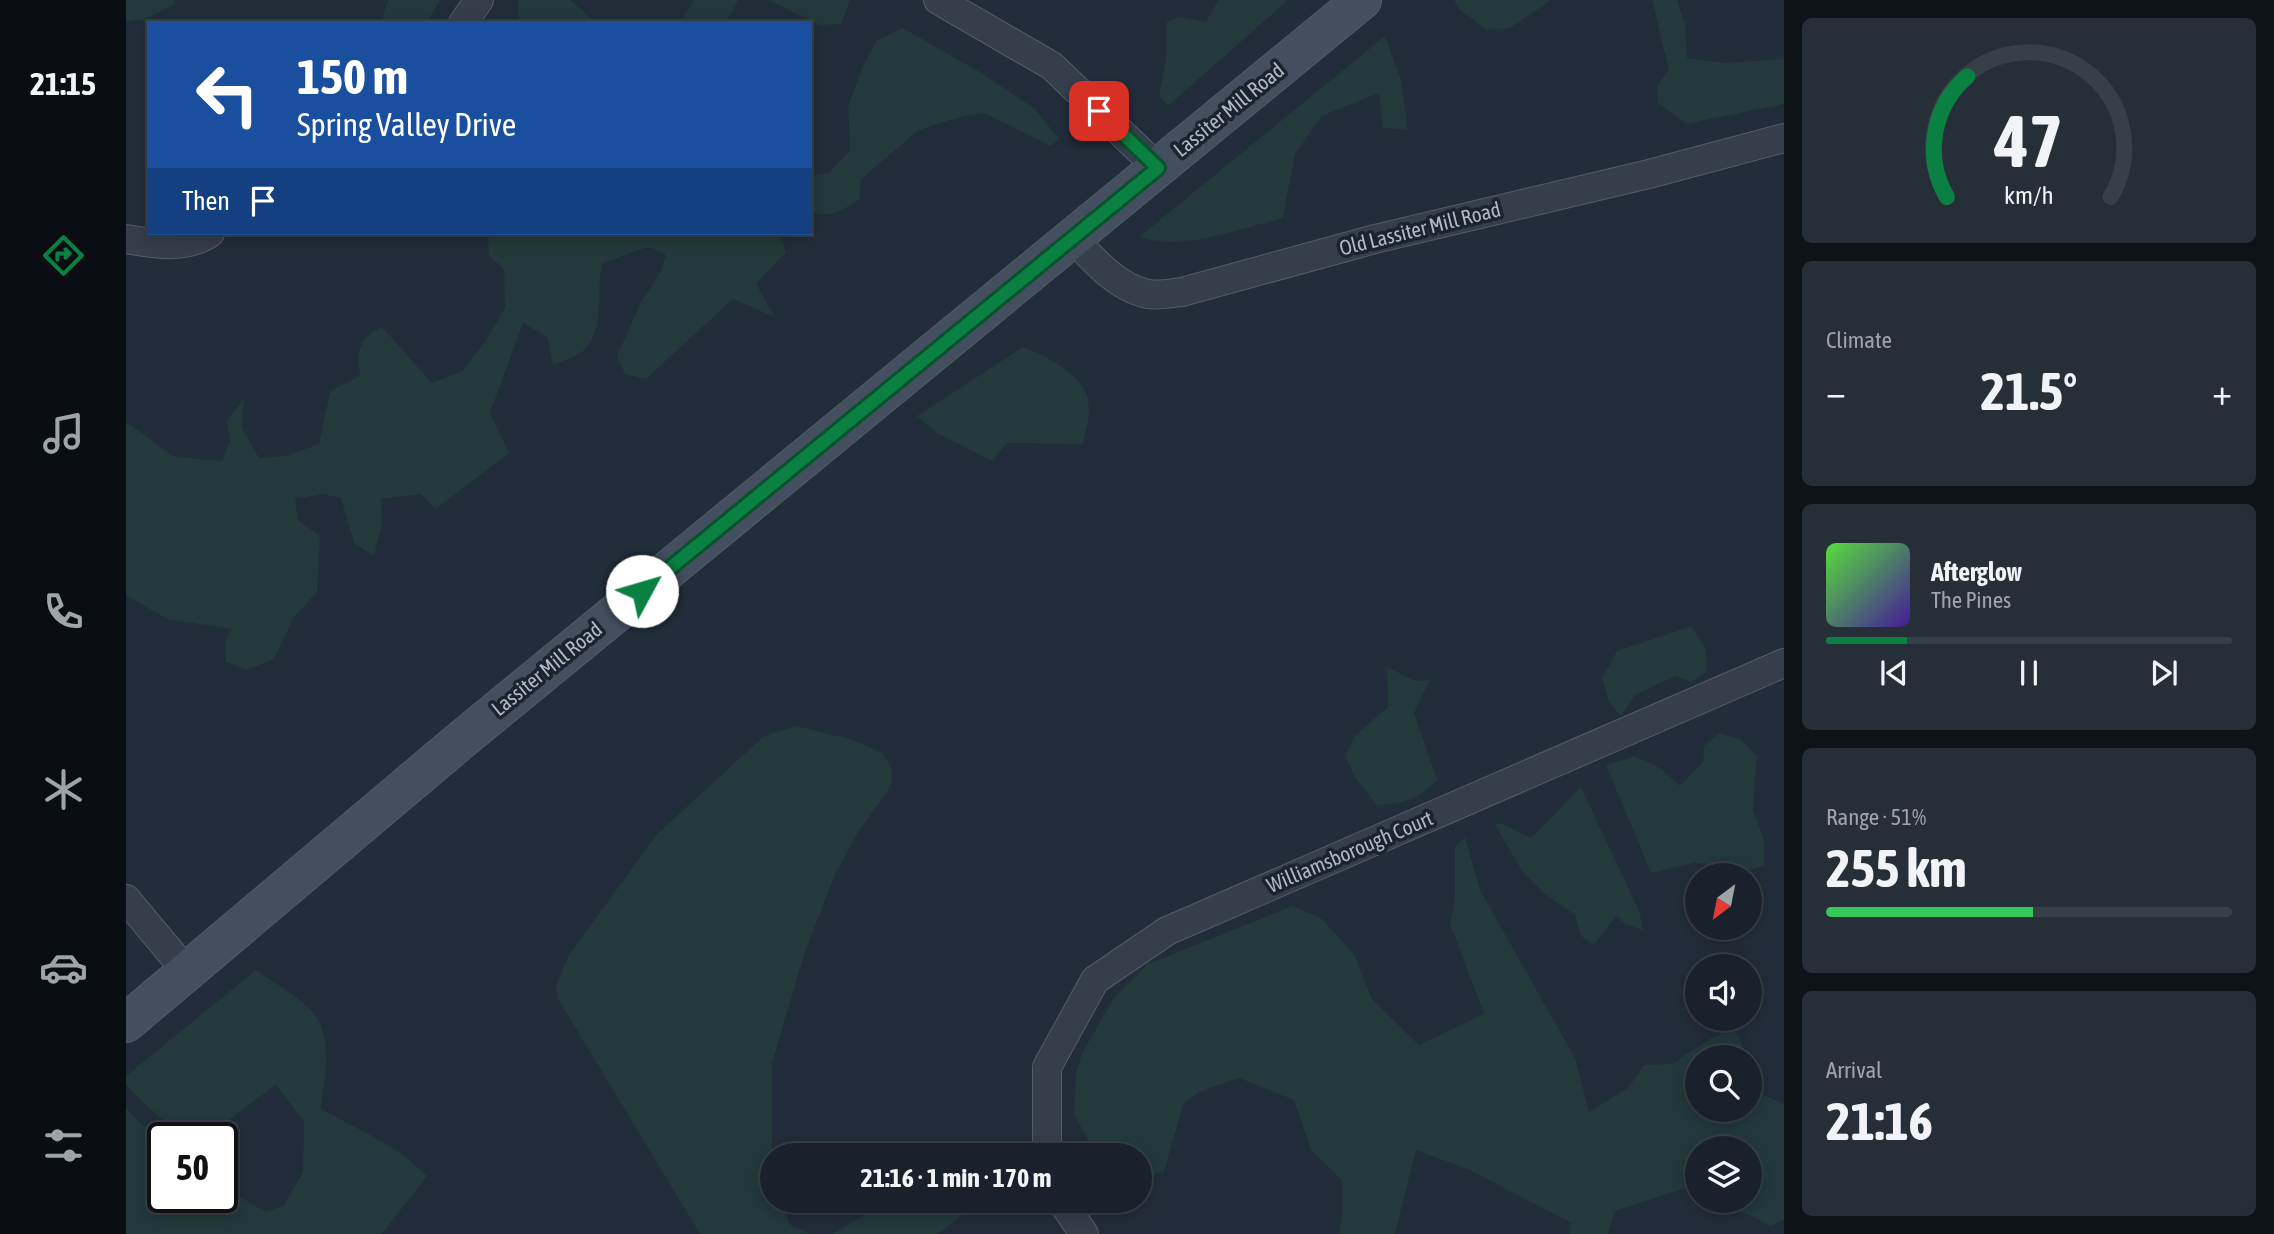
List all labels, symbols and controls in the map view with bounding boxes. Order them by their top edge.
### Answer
text: 150 m [297,48,408,104]
icon: left [182,49,273,140]
street label: Lassiter Mill Road [1168,57,1288,161]
text: 21:15 [30,65,96,102]
pin [1069,81,1129,141]
icon: arrive [1080,92,1118,130]
text: 47 [1994,99,2063,182]
text: Spring Valley Drive [297,106,516,143]
text: km/h [2004,180,2054,208]
icon: arrive [244,182,282,220]
text: Then [182,186,230,216]
street label: Old Lassiter Mill Road [1337,196,1503,260]
icon: directions [39,231,88,280]
text: Climate [1826,327,1892,353]
text: 21.5° [1981,361,2077,421]
text: − [1826,370,1846,413]
text: + [2212,370,2232,413]
icon: music [39,409,88,458]
position arrow [605,554,679,628]
text: Afterglow [1931,557,2022,587]
icon: phone [39,587,88,636]
text: The Pines [1931,587,2011,613]
street label: Lassiter Mill Road [486,616,606,720]
icon: previous [1875,654,1913,692]
icon: pause [2010,654,2048,692]
icon: next [2145,654,2183,692]
icon: climate [39,765,88,814]
text: Range · 51% [1826,804,1926,830]
street label: Williamsborough Court [1263,805,1436,897]
text: 255 km [1826,838,1967,898]
north arrow [1685,863,1762,940]
map controls [1685,863,1762,1213]
icon: car [39,943,88,992]
button: sound [1685,954,1762,1031]
button: search [1685,1045,1762,1122]
text: Arrival [1826,1057,1882,1083]
text: 21:16 [1826,1091,1933,1151]
icon: filters [39,1121,88,1170]
speed limit sign: 50 [147,1122,238,1213]
button: layers [1685,1136,1762,1213]
text: 21:16 · 1 min · 170 m [861,1163,1051,1193]

